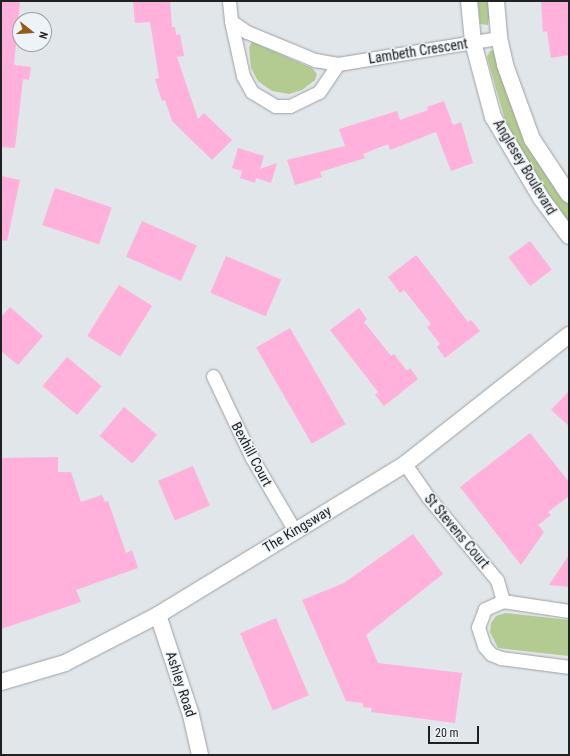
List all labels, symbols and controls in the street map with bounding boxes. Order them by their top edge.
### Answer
north arrow [12,12,52,52]
text: N [36,30,50,40]
street label: Lambeth Crescent [367,35,469,67]
street label: Anglesey Boulevard [490,116,560,218]
street label: Bexhill Court [228,419,276,489]
street label: St Stevens Court [421,490,493,572]
street label: The Kingsway [260,502,334,556]
street label: Ashley Road [162,649,200,719]
scale bar [430,718,481,744]
text: 20 m [435,726,459,740]

